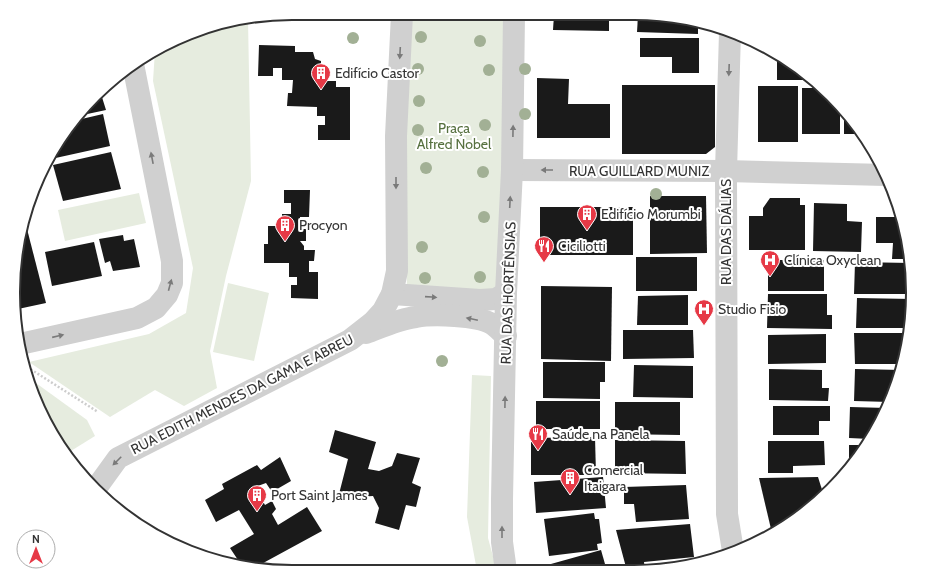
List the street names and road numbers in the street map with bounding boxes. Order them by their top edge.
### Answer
street label: RUA GUILLARD MUNIZ [569,162,709,180]
street label: RUA DAS DÁLIAS [717,179,735,285]
street label: RUA DAS HORTÊNSIAS [497,221,519,365]
street label: RUA EDITH MENDES DA GAMA E ABREU [128,330,356,458]

